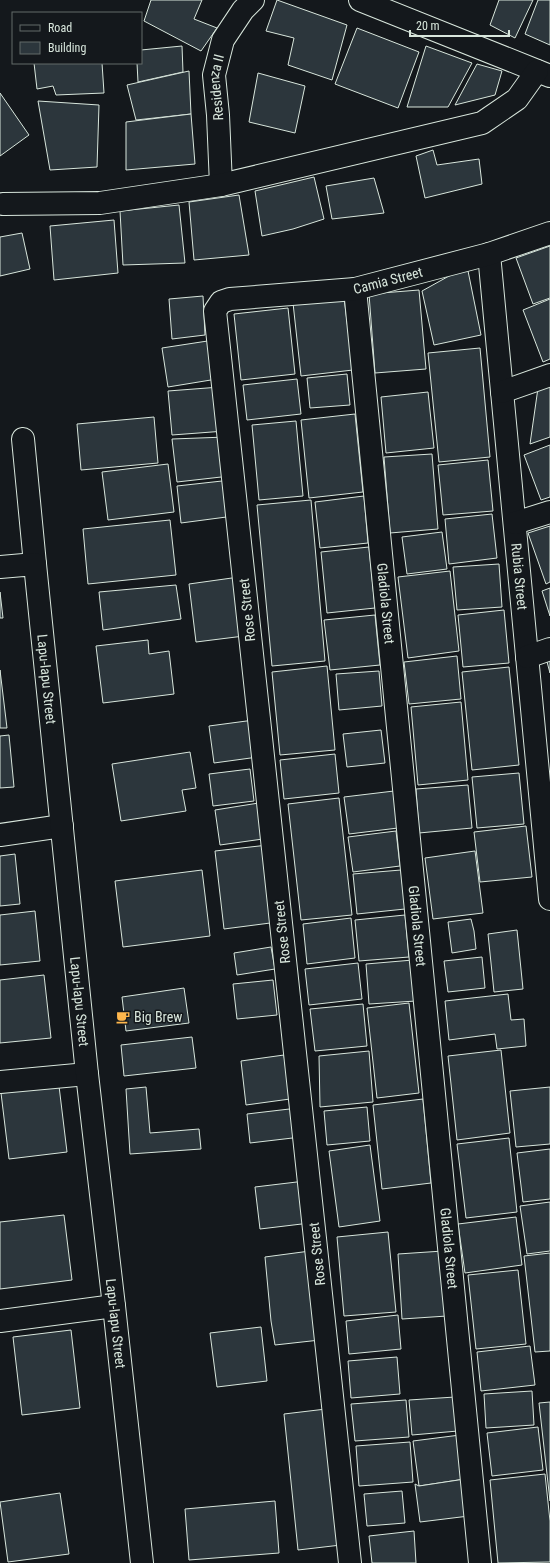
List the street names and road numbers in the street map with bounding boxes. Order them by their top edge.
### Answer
street label: Residenza II [206,52,227,121]
street label: Camia Street [351,264,424,297]
street label: Rubia Street [508,542,531,611]
street label: Gladiola Street [374,562,398,645]
street label: Rose Street [236,578,258,642]
street label: Lapu-lapu Street [34,634,59,725]
street label: Gladiola Street [406,885,429,967]
street label: Rose Street [271,900,293,964]
street label: Lapu-lapu Street [67,956,92,1047]
street label: Gladiola Street [437,1207,461,1290]
street label: Rose Street [306,1222,328,1286]
street label: Lapu-lapu Street [103,1278,129,1369]

